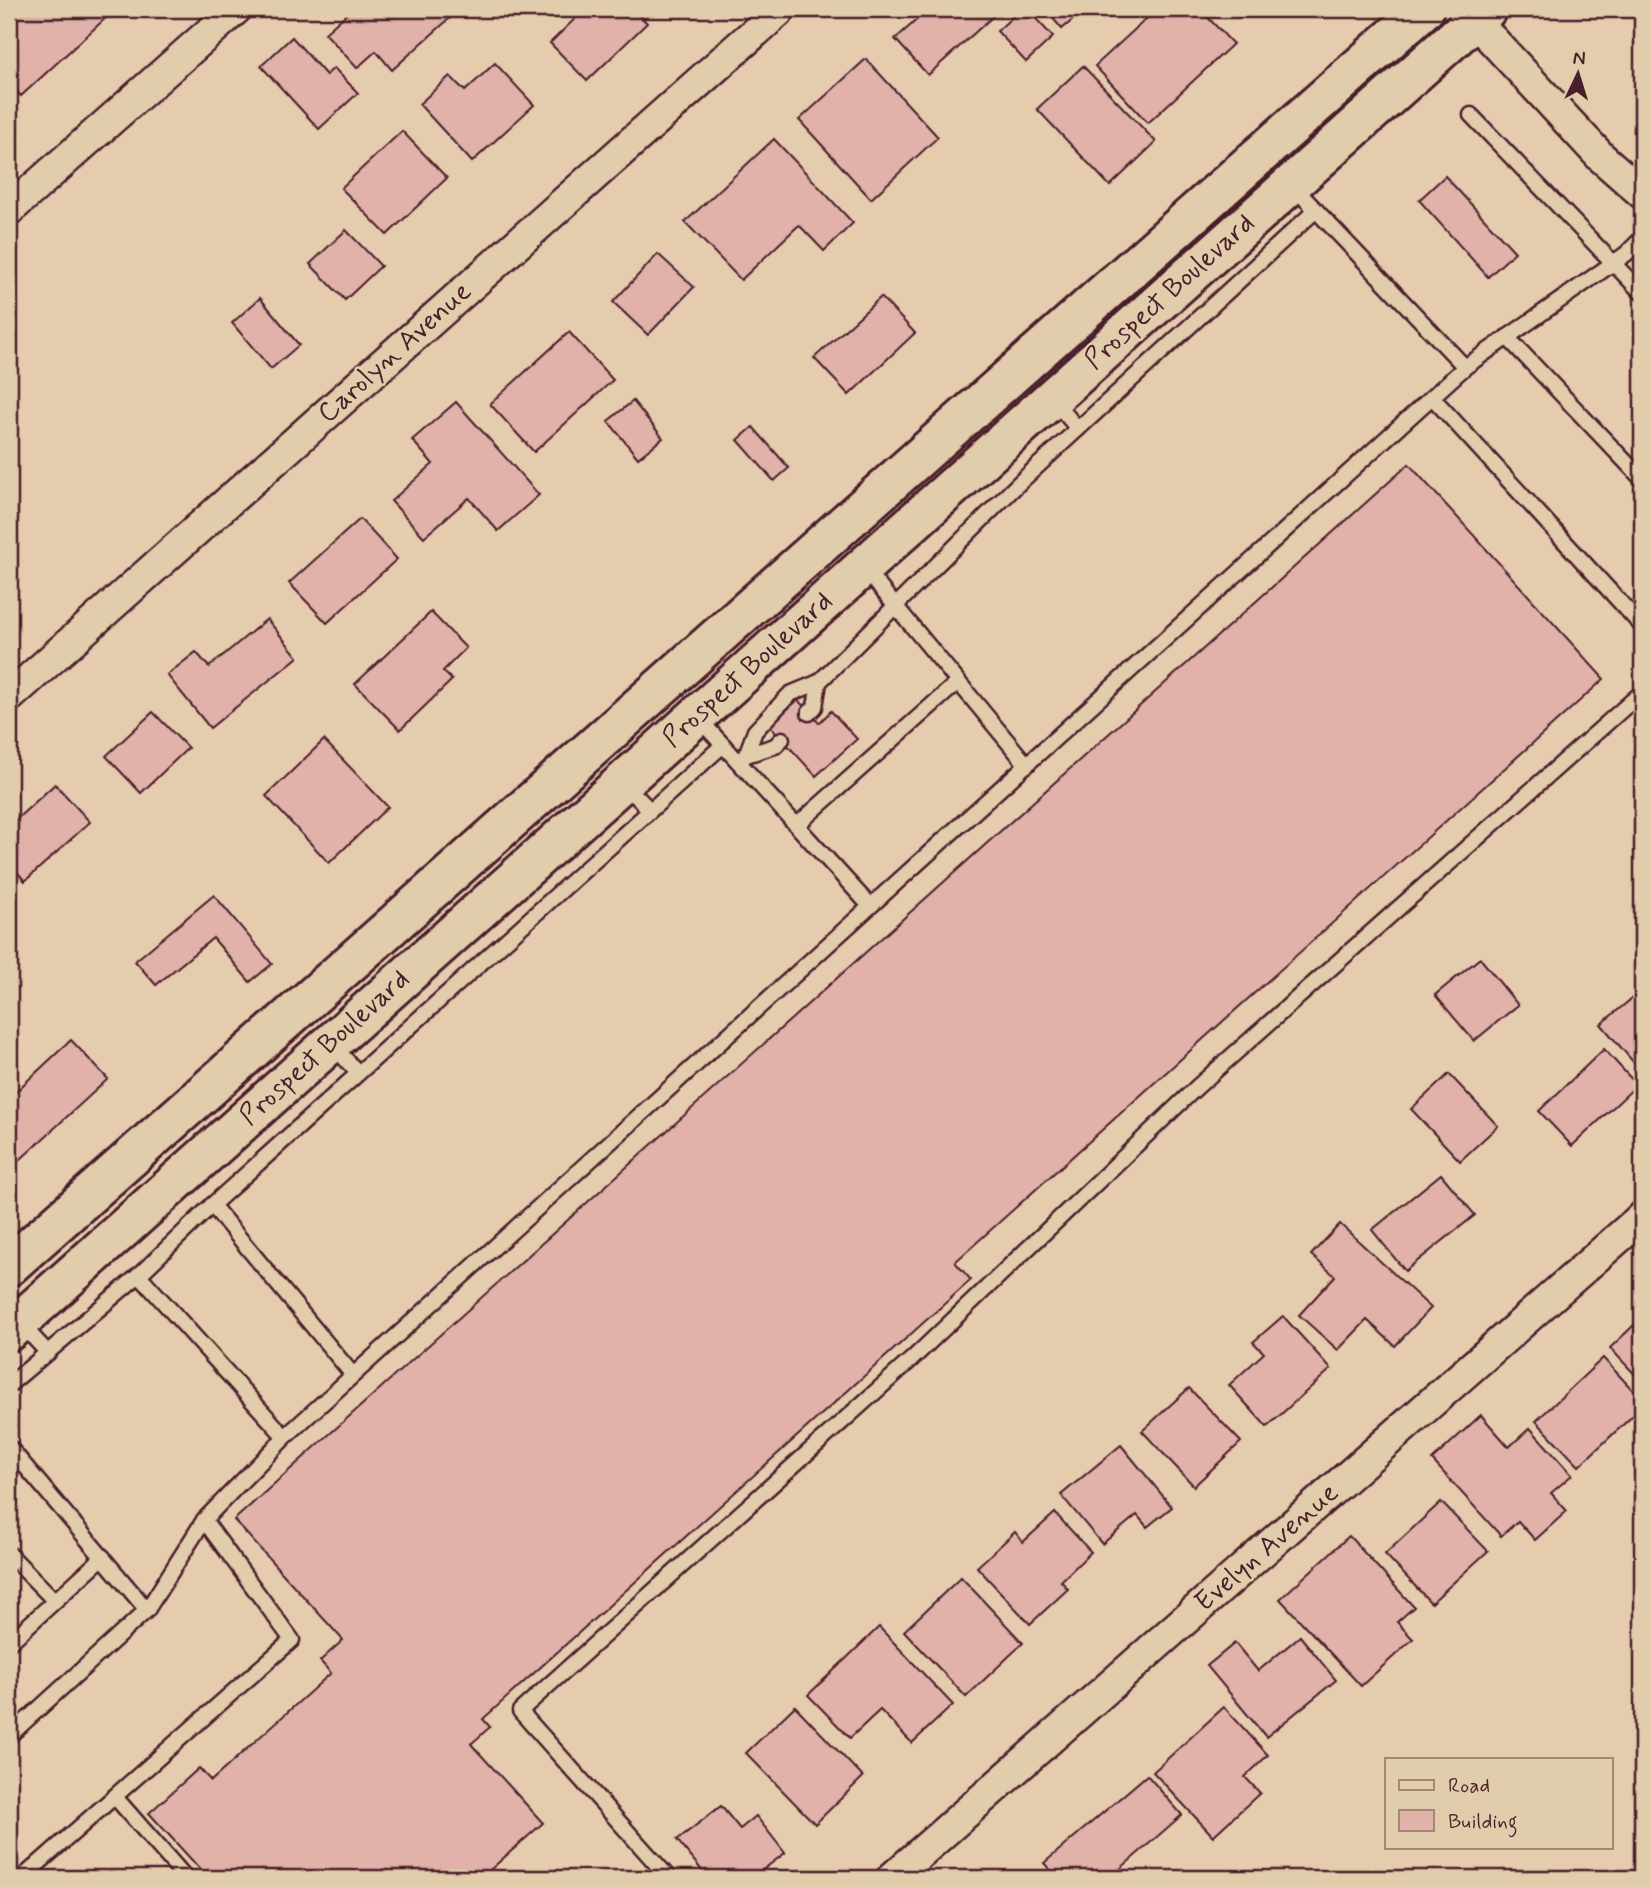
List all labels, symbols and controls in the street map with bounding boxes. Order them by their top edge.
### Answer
north arrow [1542,38,1612,108]
text: N [1572,46,1586,71]
street label: Prospect Boulevard [1077,206,1263,378]
street label: Carolyn Avenue [310,274,480,432]
street label: Prospect Boulevard [655,584,841,756]
street label: Prospect Boulevard [232,962,418,1134]
street label: Evelyn Avenue [1187,1475,1347,1621]
legend [1385,1758,1612,1848]
text: Road [1448,1772,1490,1800]
text: Building [1448,1808,1518,1838]

